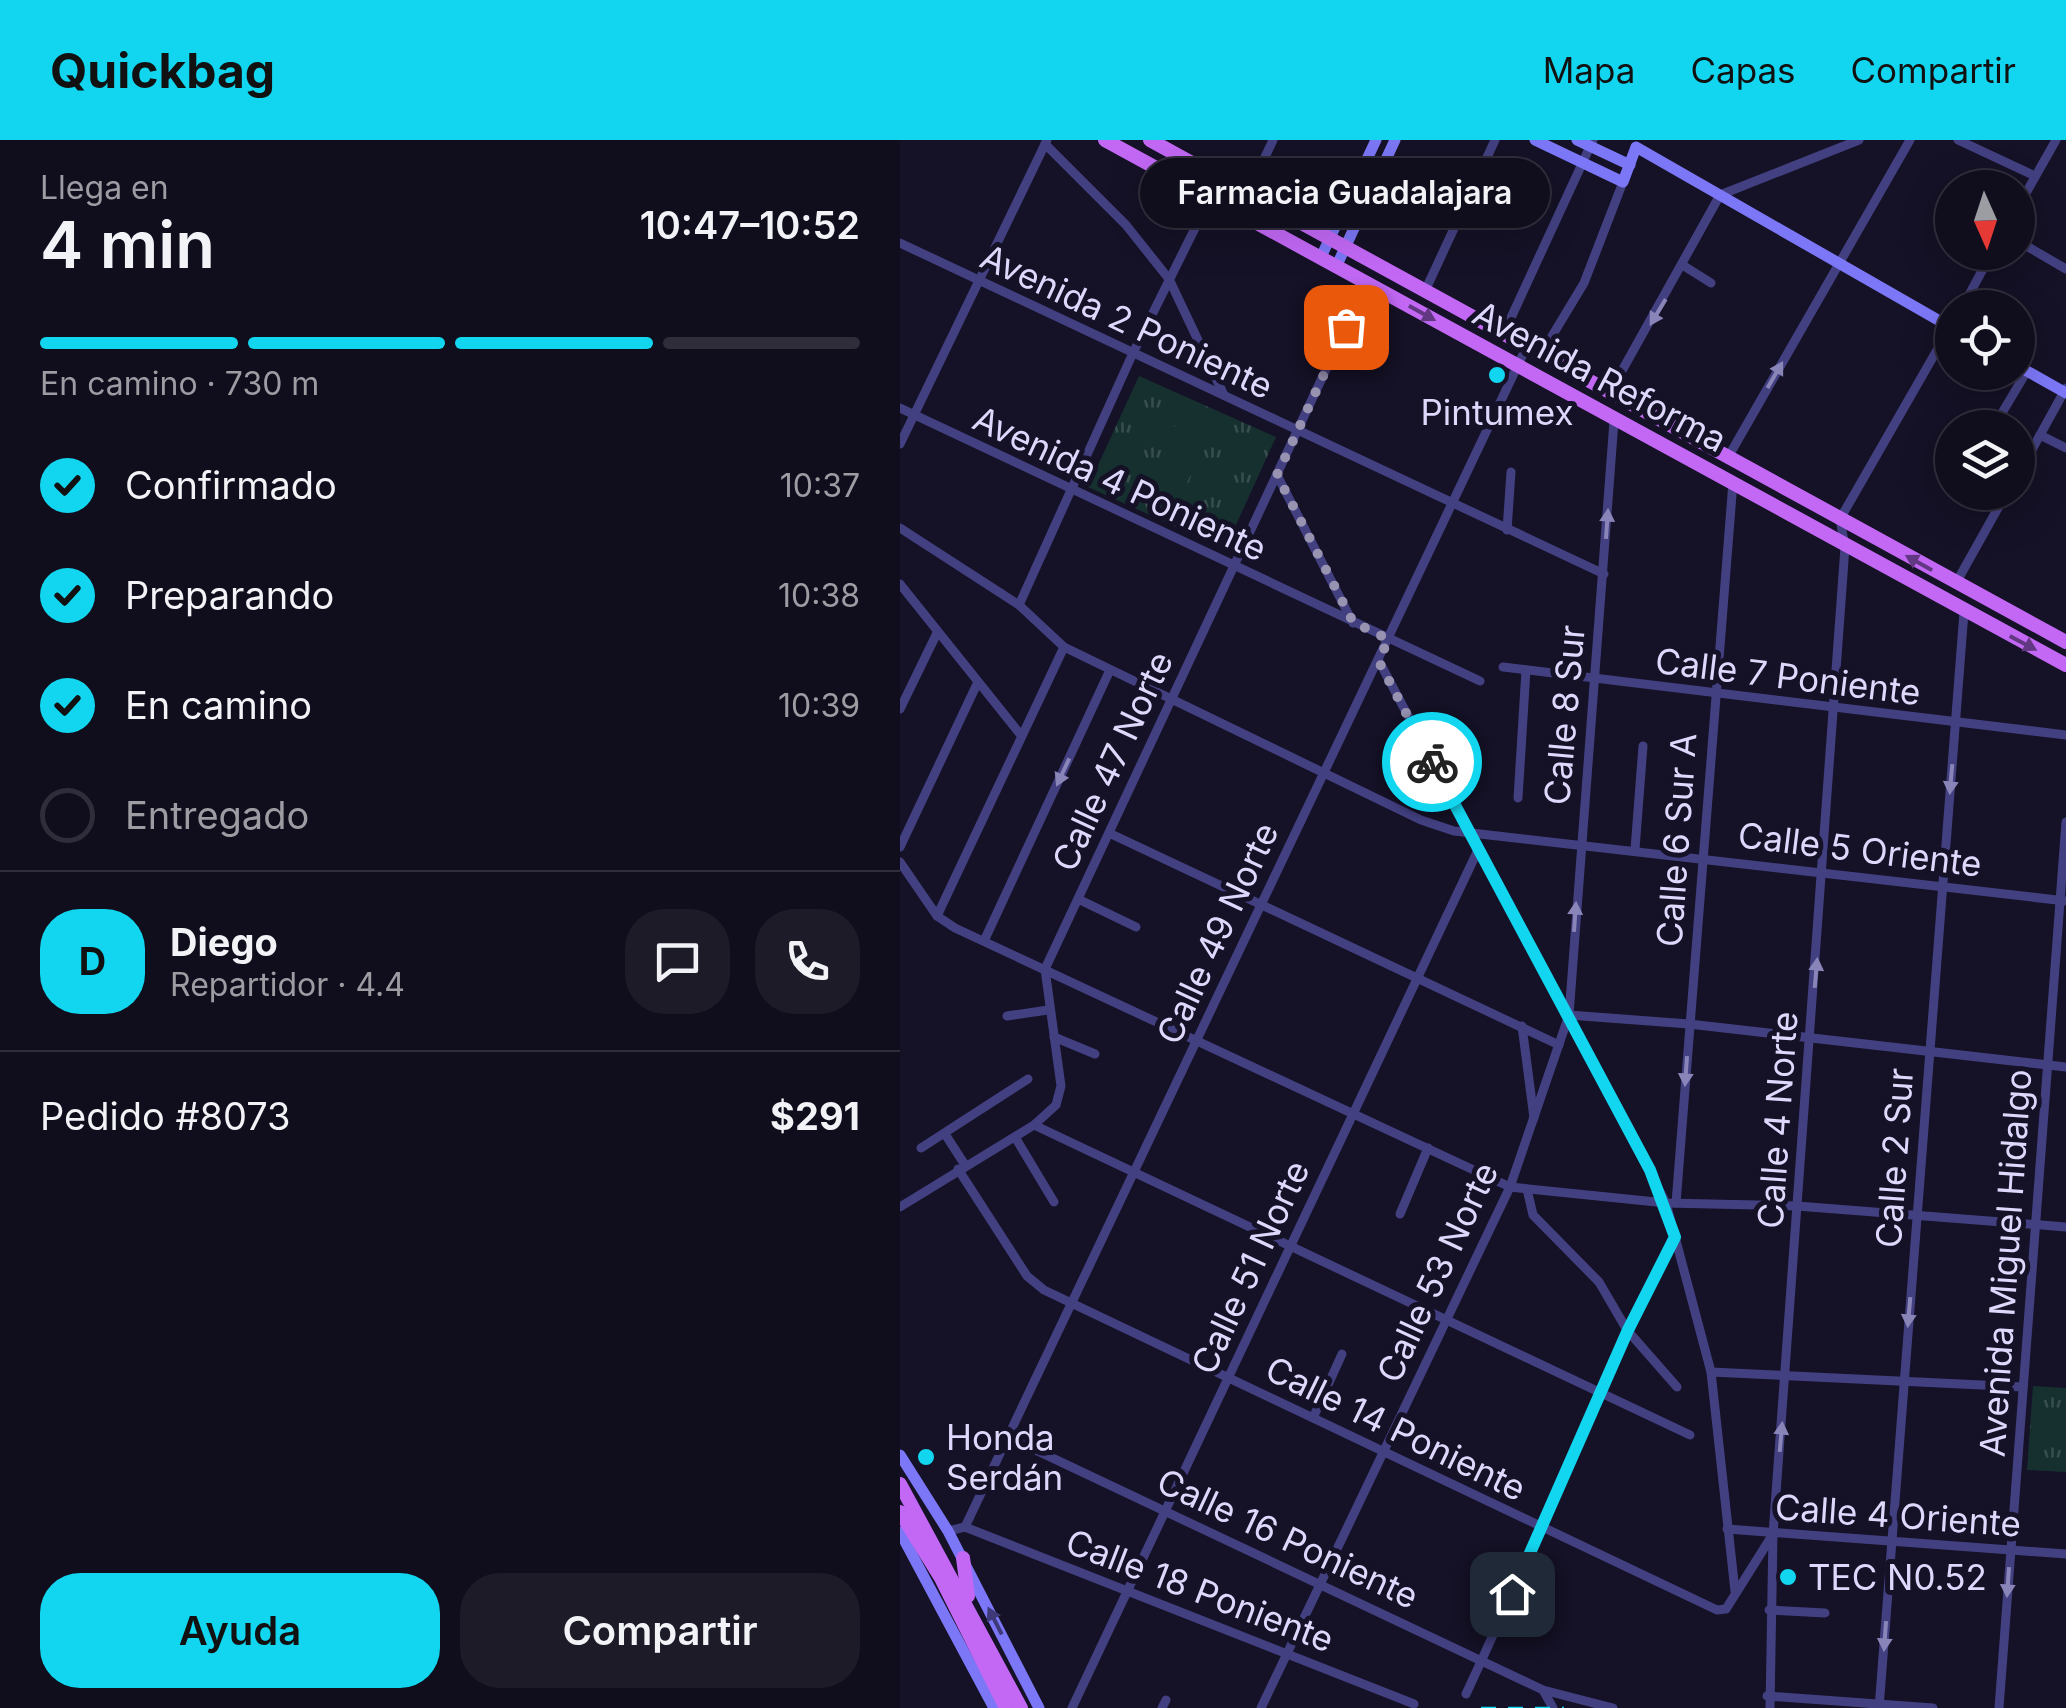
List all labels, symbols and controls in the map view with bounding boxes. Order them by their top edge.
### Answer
text: Quickbag [50,41,275,100]
text: Mapa [1543,49,1635,91]
text: Capas [1690,49,1796,91]
text: Compartir [1851,49,2016,91]
callout: Farmacia Guadalajara [1141,157,1551,227]
text: Llega en [40,168,169,207]
north arrow [1935,170,2035,270]
map controls [1935,170,2035,510]
text: Farmacia Guadalajara [1178,173,1512,212]
text: 10:47–10:52 [640,202,860,248]
text: 4 min [40,205,215,284]
street label: Avenida 2 Poniente [974,235,1280,407]
pin [1304,285,1389,370]
button: locate [1935,290,2035,390]
street label: Avenida Reforma [1466,292,1734,460]
one-way arrow [1650,298,1667,326]
icon: bag [1319,300,1374,355]
one-way arrow [1408,304,1436,322]
one-way arrow [1766,360,1783,389]
text: En camino · 730 m [40,364,319,403]
marker: Pintumex [1486,364,1508,386]
place label: Pintumex [1420,391,1574,433]
street label: Avenida 4 Poniente [967,397,1273,569]
button: layers [1935,410,2035,510]
icon: check [40,458,95,513]
text: Confirmado [125,462,337,508]
text: 10:37 [780,466,860,505]
one-way arrow [1599,507,1615,539]
one-way arrow [1904,554,1933,571]
icon: check [40,568,95,623]
text: Preparando [125,572,334,618]
text: 10:38 [778,576,860,615]
street label: Calle 8 Sur [1535,623,1593,807]
one-way arrow [2009,634,2038,651]
street label: Calle 7 Poniente [1653,639,1923,713]
street label: Calle 47 Norte [1043,645,1181,877]
icon: check [40,678,95,733]
text: En camino [125,682,312,728]
text: 10:39 [778,686,860,725]
courier [1382,712,1482,812]
street label: Calle 6 Sur A [1648,732,1704,948]
icon: bike [1405,735,1460,790]
one-way arrow [1054,758,1071,787]
one-way arrow [1942,763,1958,795]
text: Entregado [125,792,309,838]
street label: Calle 5 Oriente [1736,813,1984,885]
street label: Calle 49 Norte [1147,816,1287,1050]
one-way arrow [1567,901,1583,933]
button: chat [625,909,730,1014]
button: phone [755,909,860,1014]
text: Diego [170,919,278,965]
text: D [79,938,106,984]
one-way arrow [1808,957,1824,988]
text: Repartidor · 4.4 [170,965,405,1004]
street label: Calle 4 Norte [1748,1010,1806,1230]
one-way arrow [1677,1056,1693,1088]
street label: Calle 2 Sur [1867,1067,1921,1249]
street label: Avenida Miguel Hidalgo [1970,1068,2040,1458]
text: Pedido #8073 [40,1093,291,1139]
text: $291 [770,1093,860,1139]
street label: Calle 51 Norte [1182,1154,1318,1380]
street label: Calle 53 Norte [1368,1155,1506,1389]
one-way arrow [1901,1297,1917,1328]
street label: Calle 14 Poniente [1259,1347,1533,1509]
place label: Honda Serdán [946,1416,1063,1498]
one-way arrow [1774,1420,1790,1452]
marker: Honda Serdán [915,1446,937,1468]
street label: Calle 16 Poniente [1151,1459,1425,1617]
street label: Calle 4 Oriente [1774,1485,2022,1545]
street label: Calle 18 Poniente [1060,1520,1340,1660]
pin [1470,1552,1555,1637]
place label: TEC N0.52 [1808,1556,1987,1598]
marker: TEC N0.52 [1777,1566,1799,1588]
icon: home [1485,1567,1540,1622]
one-way arrow [2000,1567,2016,1599]
button: Ayuda [40,1573,440,1688]
button: Compartir [460,1573,860,1688]
one-way arrow [987,1606,1004,1635]
one-way arrow [1877,1621,1893,1653]

